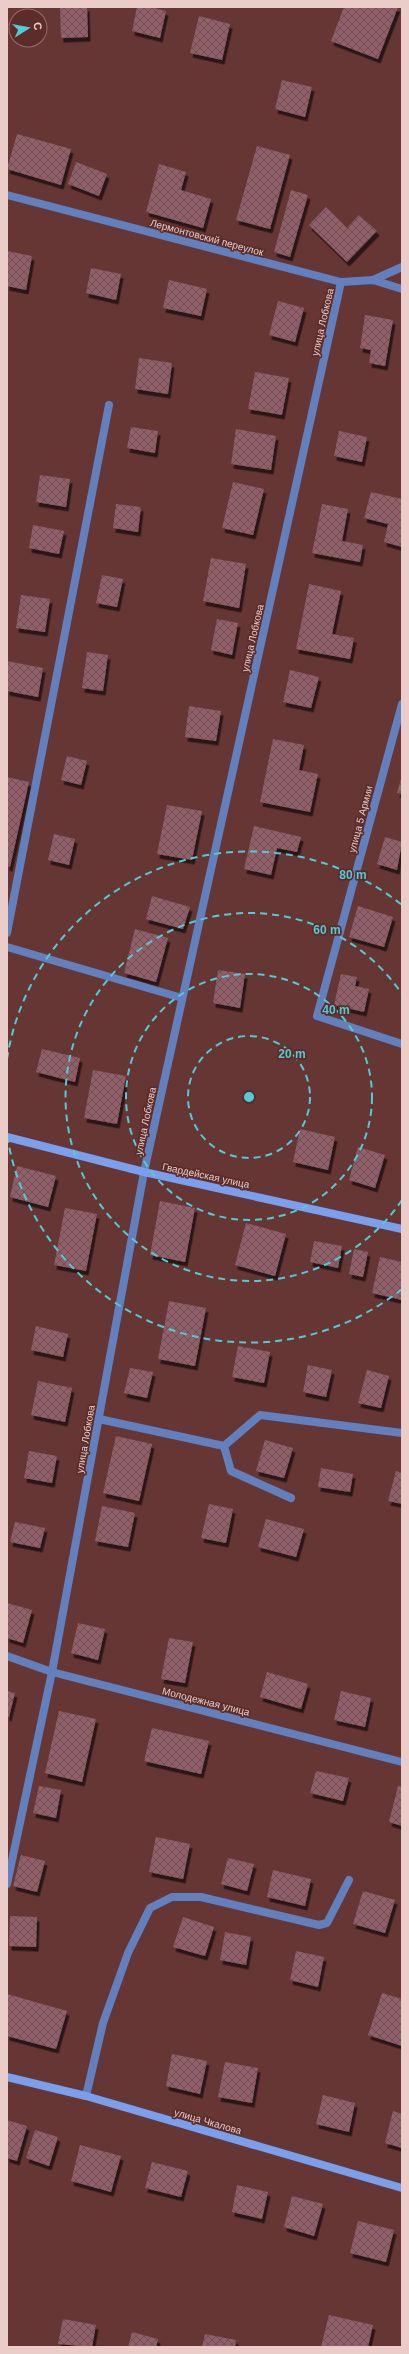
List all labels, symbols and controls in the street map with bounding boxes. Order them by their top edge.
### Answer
north arrow [8,8,48,48]
text: С [31,21,44,31]
street label: Лермонтовский переулок [149,217,265,258]
street label: улица Лобкова [309,287,336,357]
street label: улица Лобкова [239,603,266,673]
street label: улица 5 Армии [346,784,375,854]
text: 80 m [339,868,367,882]
text: 60 m [313,923,341,937]
text: 40 m [322,1003,350,1017]
text: 20 m [278,1047,306,1061]
street label: улица Лобкова [133,1086,158,1156]
centre of rings [242,1090,256,1104]
street label: Гвардейская улица [161,1161,251,1190]
street label: улица Лобкова [74,1404,97,1474]
street label: Молодежная улица [161,1685,251,1718]
street label: улица Чкалова [173,2107,243,2136]

